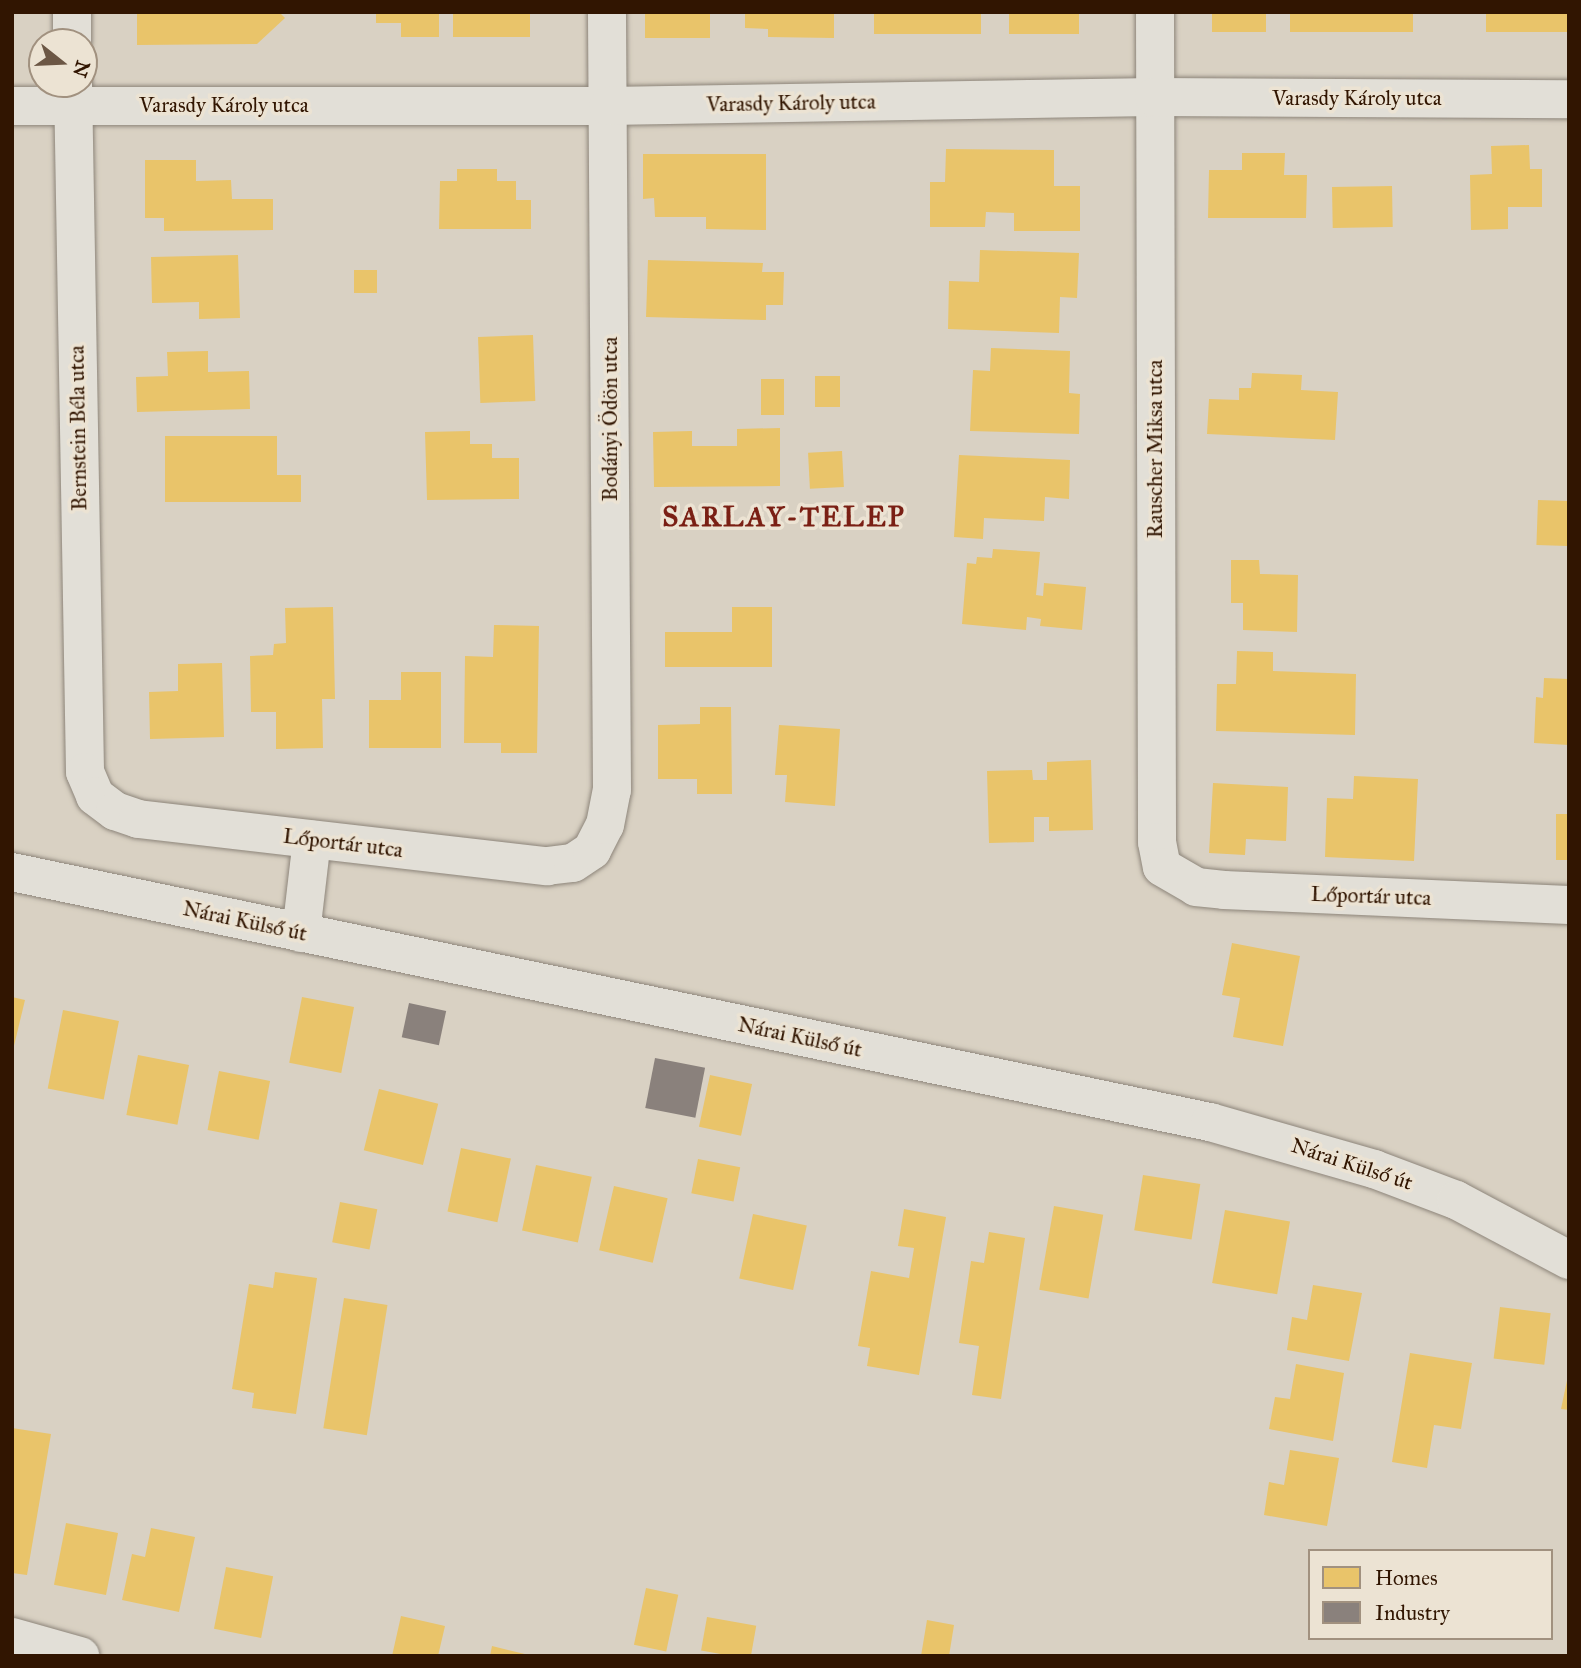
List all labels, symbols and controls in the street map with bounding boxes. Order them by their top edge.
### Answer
north arrow [28,28,98,98]
text: N [68,58,95,80]
street label: Varasdy Károly utca [1272,85,1442,111]
street label: Varasdy Károly utca [706,89,876,117]
street label: Varasdy Károly utca [139,92,309,118]
street label: Bodányi Ödön utca [597,337,623,501]
street label: Bernstein Béla utca [64,345,92,511]
street label: Rauscher Miksa utca [1142,360,1168,538]
district label: SARLAY-TELEP [664,500,904,534]
street label: Lőportár utca [282,823,404,863]
street label: Lőportár utca [1310,881,1432,911]
street label: Nárai Külső út [181,896,309,946]
street label: Nárai Külső út [736,1012,864,1062]
street label: Nárai Külső út [1288,1133,1416,1195]
legend [1308,1549,1553,1640]
text: Homes [1375,1565,1438,1591]
text: Industry [1375,1600,1450,1626]

